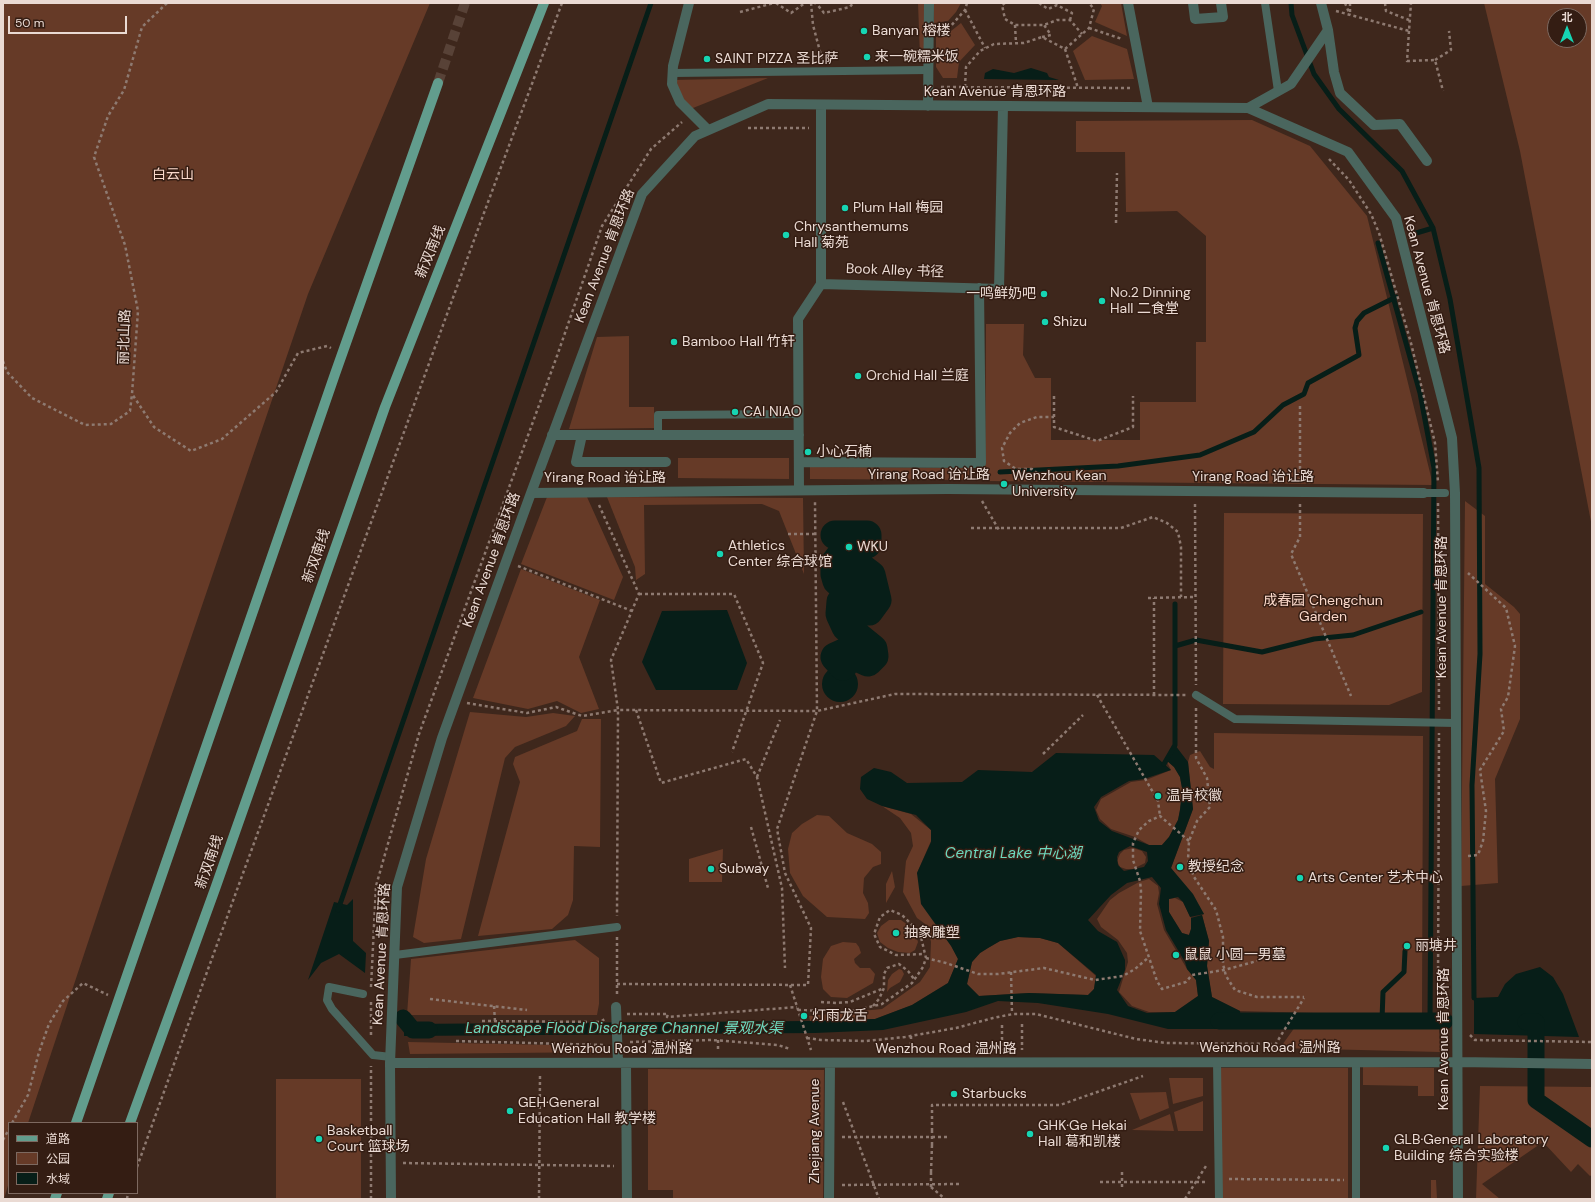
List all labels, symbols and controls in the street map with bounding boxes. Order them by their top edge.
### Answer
scale bar [10,8,129,34]
north arrow [1547,8,1587,48]
text: 北 [1562,10,1573,24]
text: 50 m [15,15,44,31]
place label: Banyan 榕楼 [872,23,951,39]
marker: Banyan 榕楼 [859,26,869,36]
place label: 来一碗糯米饭 [875,49,959,65]
place label: SAINT PIZZA 圣比萨 [715,51,839,67]
marker: 来一碗糯米饭 [862,52,872,62]
marker: SAINT PIZZA 圣比萨 [702,54,712,64]
street label: Kean Avenue 肯恩环路 [924,84,1066,100]
park label: 白云山 [152,167,194,183]
street label: Kean Avenue 肯恩环路 [572,187,638,325]
place label: Plum Hall 梅园 [853,200,944,216]
marker: Plum Hall 梅园 [840,203,850,213]
street label: Kean Avenue 肯恩环路 [1399,214,1453,356]
place label: Chrysanthemums Hall 菊苑 [794,219,909,252]
street label: 新双南线 [413,223,449,281]
marker: Chrysanthemums Hall 菊苑 [781,230,791,240]
street label: Book Alley 书径 [845,261,945,281]
place label: No.2 Dinning Hall 二食堂 [1110,285,1191,318]
place label: 一鸣鲜奶吧 [966,286,1036,302]
marker: 一鸣鲜奶吧 [1039,289,1049,299]
marker: No.2 Dinning Hall 二食堂 [1097,296,1107,306]
street label: 丽北山路 [116,309,134,365]
place label: Shizu [1053,314,1087,330]
marker: Shizu [1040,317,1050,327]
place label: Bamboo Hall 竹轩 [682,334,795,350]
marker: Bamboo Hall 竹轩 [669,337,679,347]
place label: Orchid Hall 兰庭 [866,368,969,384]
marker: Orchid Hall 兰庭 [853,371,863,381]
place label: CAI NIAO [743,404,802,420]
marker: CAI NIAO [730,407,740,417]
place label: 小心石楠 [816,444,872,460]
marker: 小心石楠 [803,447,813,457]
street label: Yirang Road 诒让路 [868,467,990,483]
place label: Wenzhou Kean University [1012,468,1107,500]
street label: Yirang Road 诒让路 [1192,469,1314,485]
street label: Yirang Road 诒让路 [544,470,666,486]
marker: Wenzhou Kean University [999,479,1009,489]
street label: Kean Avenue 肯恩环路 [460,490,524,630]
street label: 新双南线 [300,527,334,585]
street label: Kean Avenue 肯恩环路 [1434,536,1450,678]
place label: Athletics Center 综合球馆 [728,538,832,570]
place label: WKU [857,539,888,555]
marker: WKU [844,542,854,552]
marker: Athletics Center 综合球馆 [715,549,725,559]
park label: 成春园 Chengchun Garden [1263,593,1383,626]
place label: 温肯校徽 [1166,788,1222,804]
marker: 温肯校徽 [1153,791,1163,801]
street label: 新双南线 [193,833,227,891]
water label: Central Lake 中心湖 [945,845,1081,863]
place label: 教授纪念 [1188,859,1244,875]
place label: Subway [719,861,769,877]
marker: 教授纪念 [1175,862,1185,872]
marker: Subway [706,864,716,874]
place label: Arts Center 艺术中心 [1308,870,1443,886]
marker: Arts Center 艺术中心 [1295,873,1305,883]
street label: Kean Avenue 肯恩环路 [370,882,394,1026]
place label: 抽象雕塑 [904,925,960,941]
marker: 抽象雕塑 [891,928,901,938]
place label: 丽塘井 [1415,938,1457,954]
marker: 丽塘井 [1402,941,1412,951]
place label: 鼠鼠 小圆一男墓 [1184,947,1286,963]
marker: 鼠鼠 小圆一男墓 [1171,950,1181,960]
street label: Kean Avenue 肯恩环路 [1436,968,1452,1110]
place label: 灯雨龙舌 [812,1008,868,1024]
marker: 灯雨龙舌 [799,1011,809,1021]
water label: Landscape Flood Discharge Channel 景观水渠 [465,1020,783,1038]
street label: Wenzhou Road 温州路 [1199,1040,1341,1056]
street label: Wenzhou Road 温州路 [551,1041,693,1057]
street label: Wenzhou Road 温州路 [875,1041,1017,1057]
street label: Zhejiang Avenue [807,1078,823,1184]
place label: Starbucks [962,1086,1027,1102]
marker: Starbucks [949,1089,959,1099]
place label: GEH·General Education Hall 教学楼 [518,1095,656,1128]
marker: GEH·General Education Hall 教学楼 [505,1106,515,1116]
place label: GHK·Ge Hekai Hall 葛和凯楼 [1038,1118,1127,1150]
legend [8,1122,138,1194]
place label: Basketball Court 篮球场 [327,1123,410,1156]
marker: GHK·Ge Hekai Hall 葛和凯楼 [1025,1129,1035,1139]
text: 道路 [46,1131,70,1147]
place label: GLB·General Laboratory Building 综合实验楼 [1394,1132,1549,1164]
marker: Basketball Court 篮球场 [314,1134,324,1144]
marker: GLB·General Laboratory Building 综合实验楼 [1381,1143,1391,1153]
text: 公园 [46,1151,70,1167]
text: 水域 [46,1171,70,1187]

